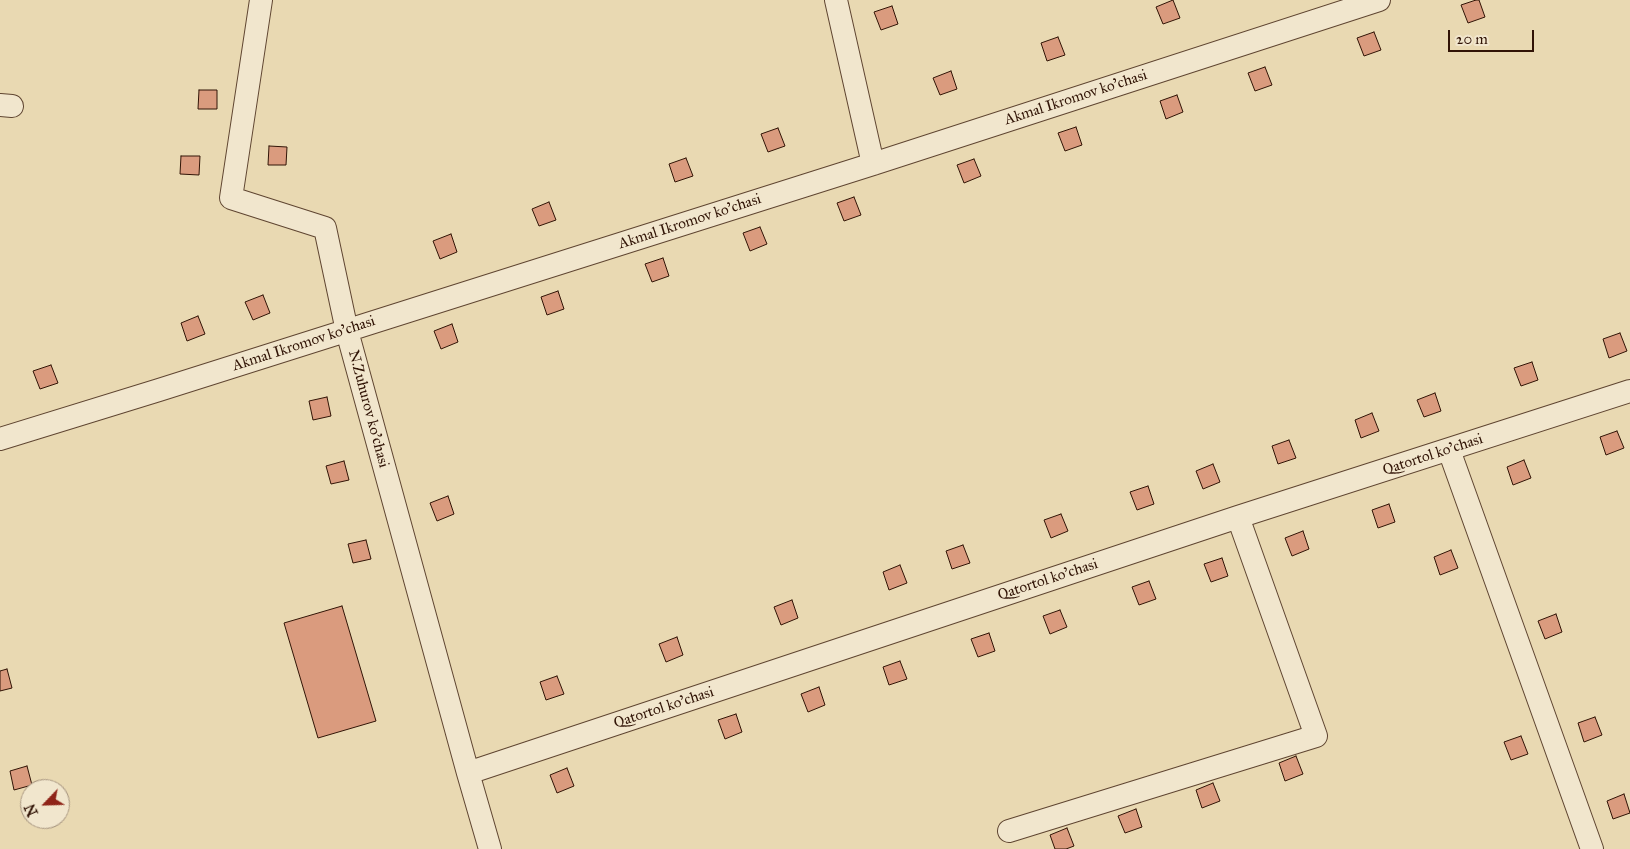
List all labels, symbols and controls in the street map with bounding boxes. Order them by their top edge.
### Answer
scale bar [1450,20,1536,52]
text: 20 m [1456,30,1488,48]
street label: Akmal Ikromov ko'chasi [1002,66,1150,130]
street label: Akmal Ikromov ko'chasi [616,190,764,254]
street label: Akmal Ikromov ko'chasi [230,312,378,376]
street label: N.Zuhurov ko'chasi [344,348,392,470]
street label: Qatortol ko'chasi [1381,430,1485,480]
street label: Qatortol ko'chasi [996,555,1100,605]
street label: Qatortol ko'chasi [612,683,716,733]
north arrow [20,779,70,829]
text: N [22,801,42,819]

